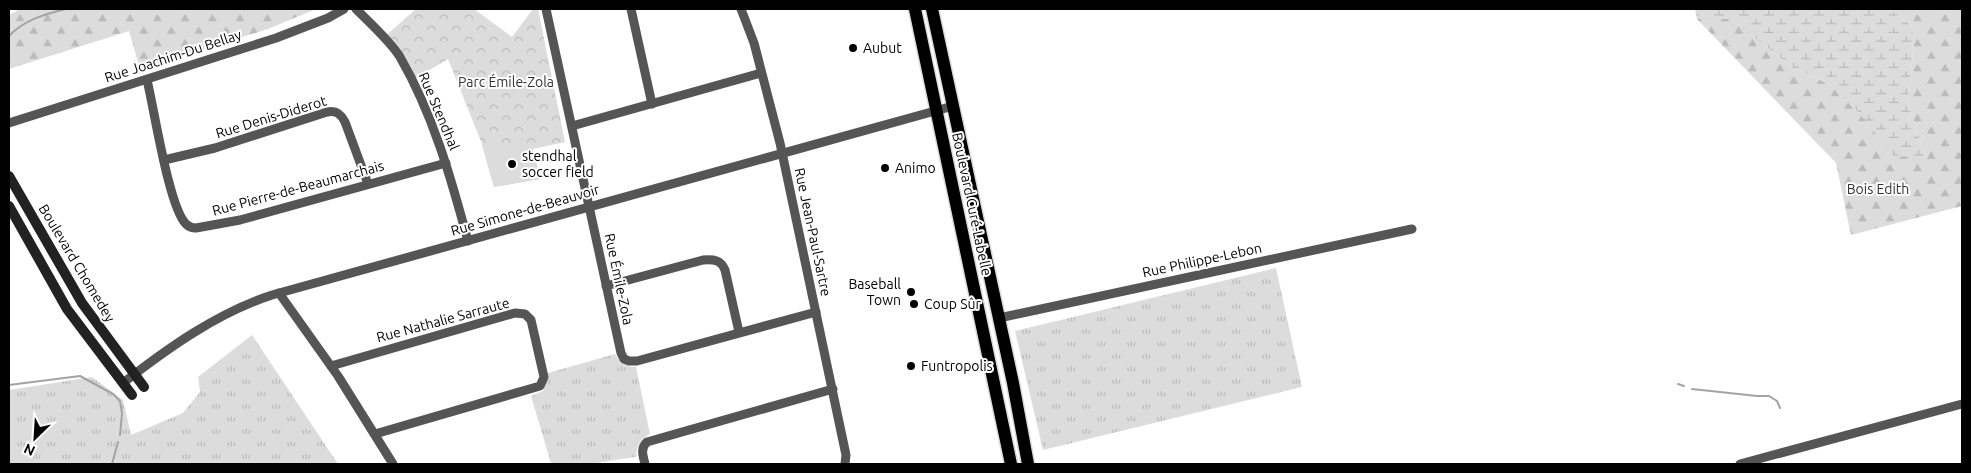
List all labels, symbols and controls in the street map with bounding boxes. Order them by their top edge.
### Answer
street label: Rue Joachim-Du Bellay [103,26,244,86]
place label: Aubut [863,40,902,56]
marker: Aubut [847,42,859,54]
street label: Rue Stendhal [415,70,463,153]
park label: Parc Émile-Zola [458,73,554,90]
street label: Rue Denis-Diderot [214,92,329,141]
street label: Boulevard Curé-Labelle [949,131,995,277]
place label: stendhal soccer field [522,148,594,180]
street label: Rue Pierre-de-Beaumarchais [210,157,386,219]
marker: stendhal soccer field [506,158,518,170]
place label: Animo [895,160,936,176]
marker: Animo [879,162,891,174]
street label: Rue Jean-Paul-Sartre [792,166,834,298]
street label: Rue Simone-de-Beauvoir [449,181,602,239]
park label: Bois Edith [1847,181,1909,197]
street label: Boulevard Chomedey [36,201,119,325]
street label: Rue Émile-Zola [601,231,638,326]
street label: Rue Philippe-Lebon [1141,240,1263,280]
place label: Baseball Town [848,276,901,308]
marker: Baseball Town [905,286,917,298]
street label: Rue Nathalie Sarraute [375,295,511,345]
place label: Coup Sûr [924,296,981,312]
marker: Coup Sûr [908,298,920,310]
place label: Funtropolis [921,358,993,374]
marker: Funtropolis [905,360,917,372]
north arrow [10,413,60,463]
text: N [21,440,38,459]

